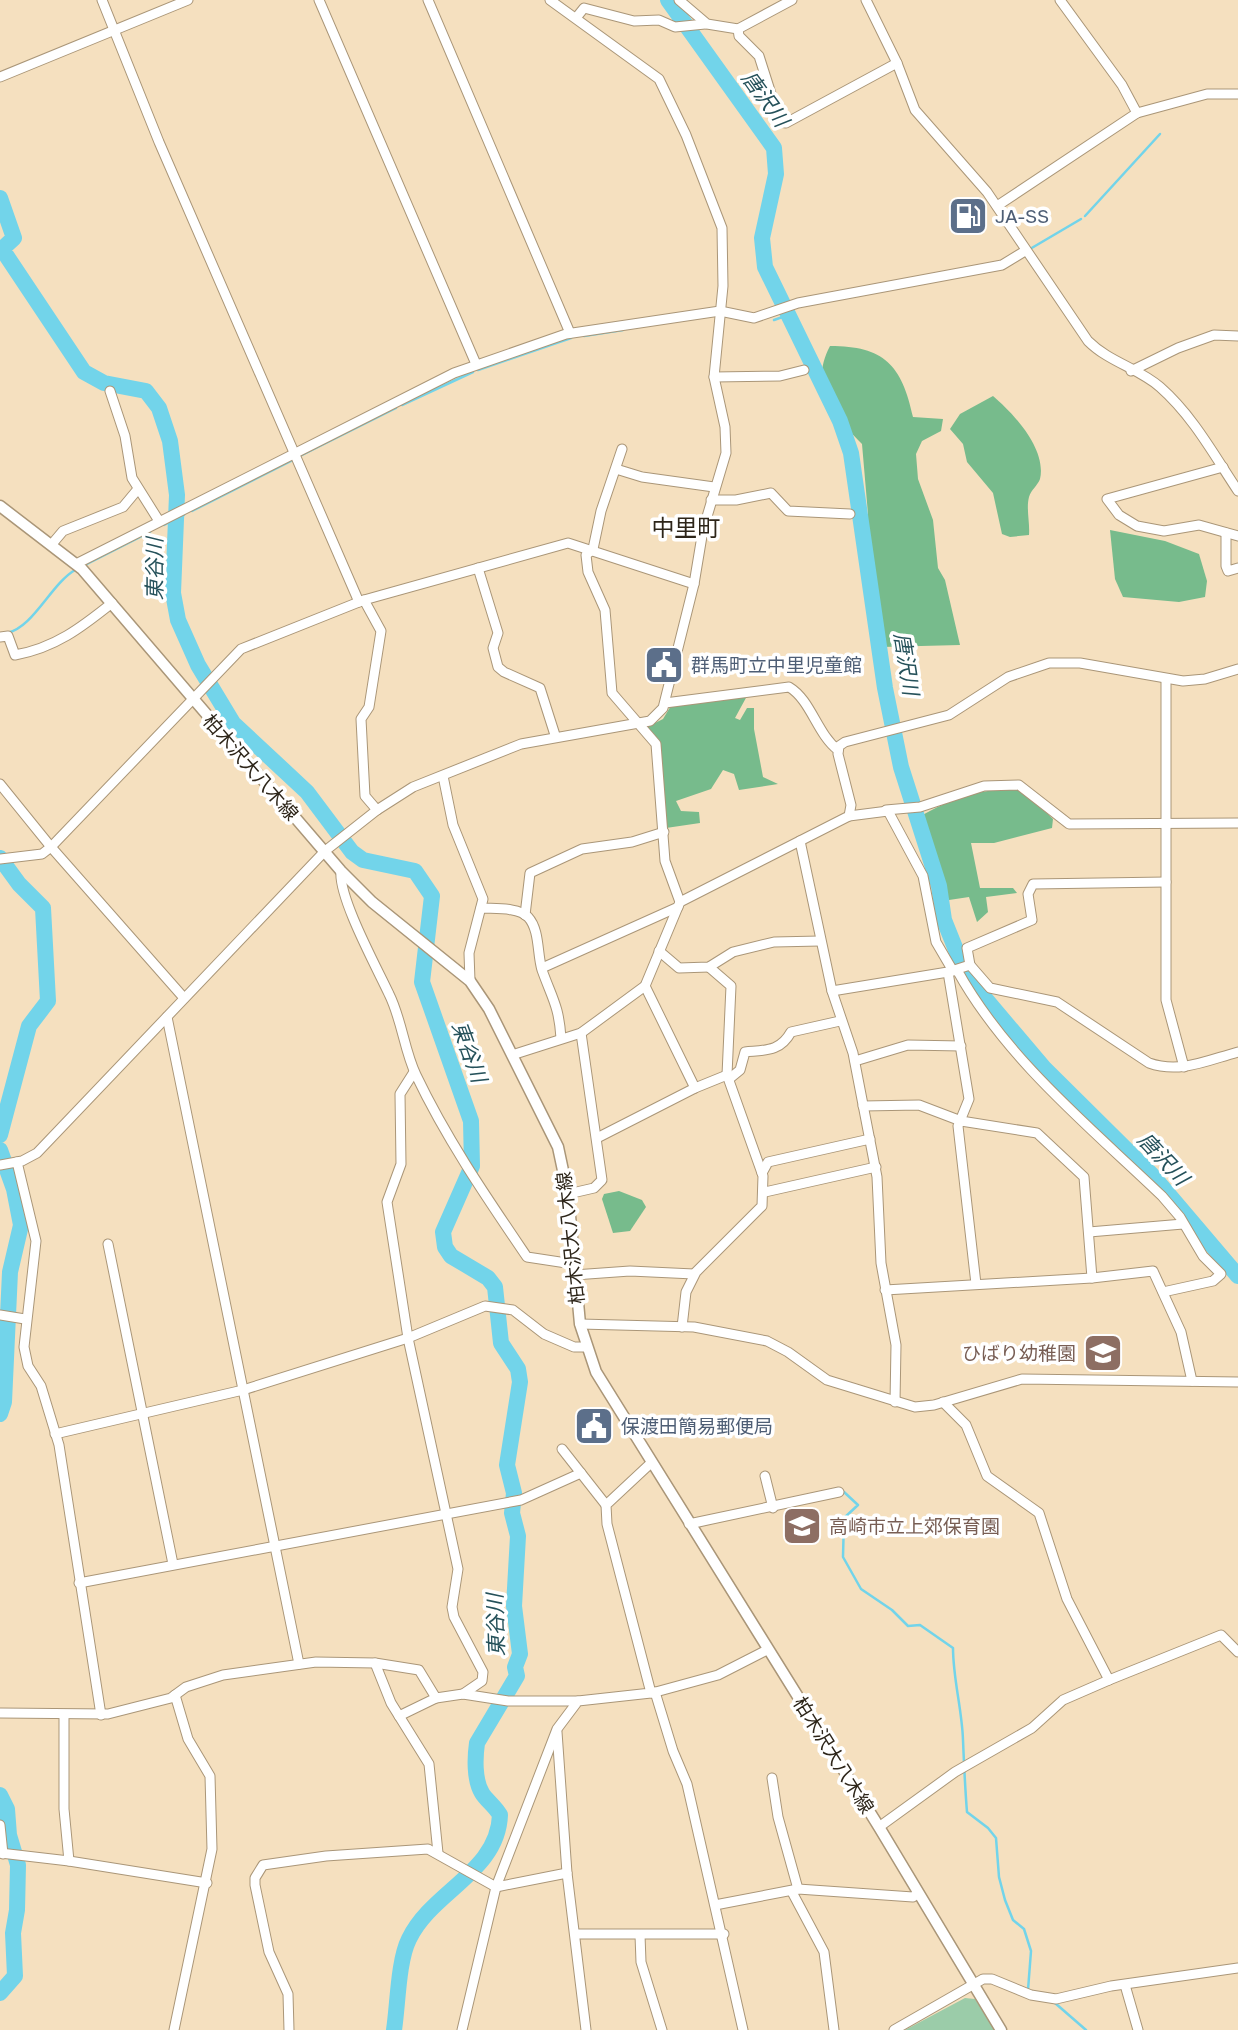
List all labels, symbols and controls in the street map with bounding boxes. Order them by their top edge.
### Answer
water label: 唐沢川 [737,65,796,133]
fuel station icon: JA-SS [947,195,989,237]
place label: JA-SS [995,204,1049,227]
district label: 中里町 [652,513,721,541]
water label: 東谷川 [141,536,167,601]
water label: 唐沢川 [889,631,925,699]
public building icon: 群馬町立中里児童館 [643,644,685,686]
place label: 群馬町立中里児童館 [691,653,862,676]
street label: 柏木沢大八木線 [199,709,304,824]
water label: 東谷川 [447,1018,494,1088]
water label: 唐沢川 [1133,1126,1196,1192]
street label: 柏木沢大八木線 [551,1171,588,1305]
school or university icon: ひばり幼稚園 [1082,1332,1124,1374]
place label: ひばり幼稚園 [962,1341,1076,1364]
public building icon: 保渡田簡易郵便局 [573,1405,615,1447]
place label: 保渡田簡易郵便局 [621,1414,773,1437]
school or university icon: 高崎市立上郊保育園 [781,1505,823,1547]
place label: 高崎市立上郊保育園 [829,1514,1000,1537]
water label: 東谷川 [481,1591,509,1657]
street label: 柏木沢大八木線 [789,1692,879,1817]

